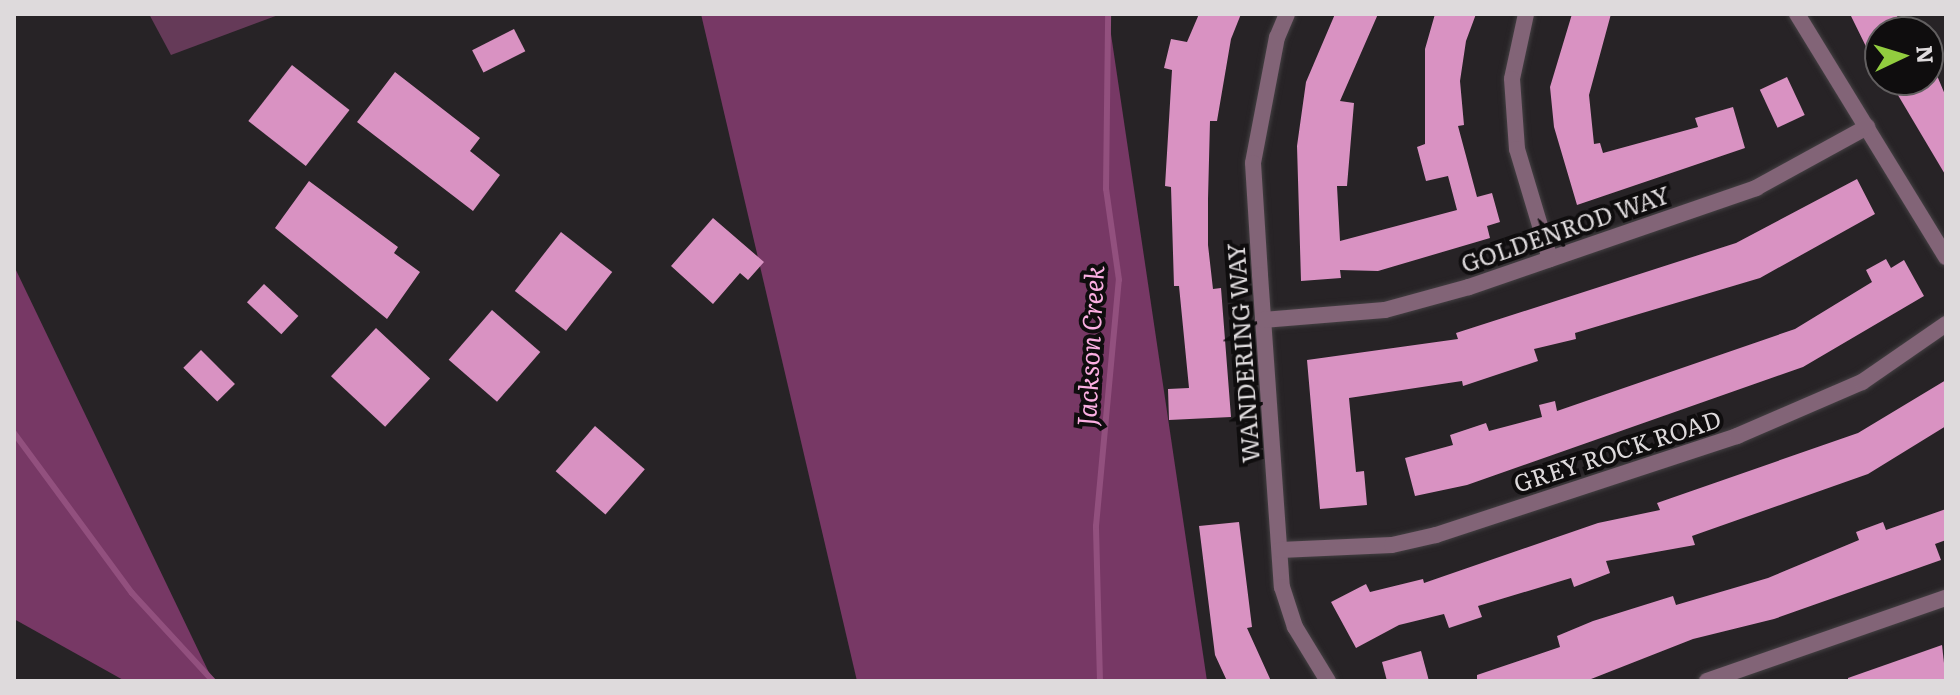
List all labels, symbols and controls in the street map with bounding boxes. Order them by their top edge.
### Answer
north arrow [1864,16,1944,96]
text: N [1909,44,1944,65]
street label: GOLDENROD WAY [1457,179,1673,277]
street label: WANDERING WAY [1220,242,1264,464]
water label: Jackson Creek [1069,265,1109,427]
street label: GREY ROCK ROAD [1510,403,1724,497]

